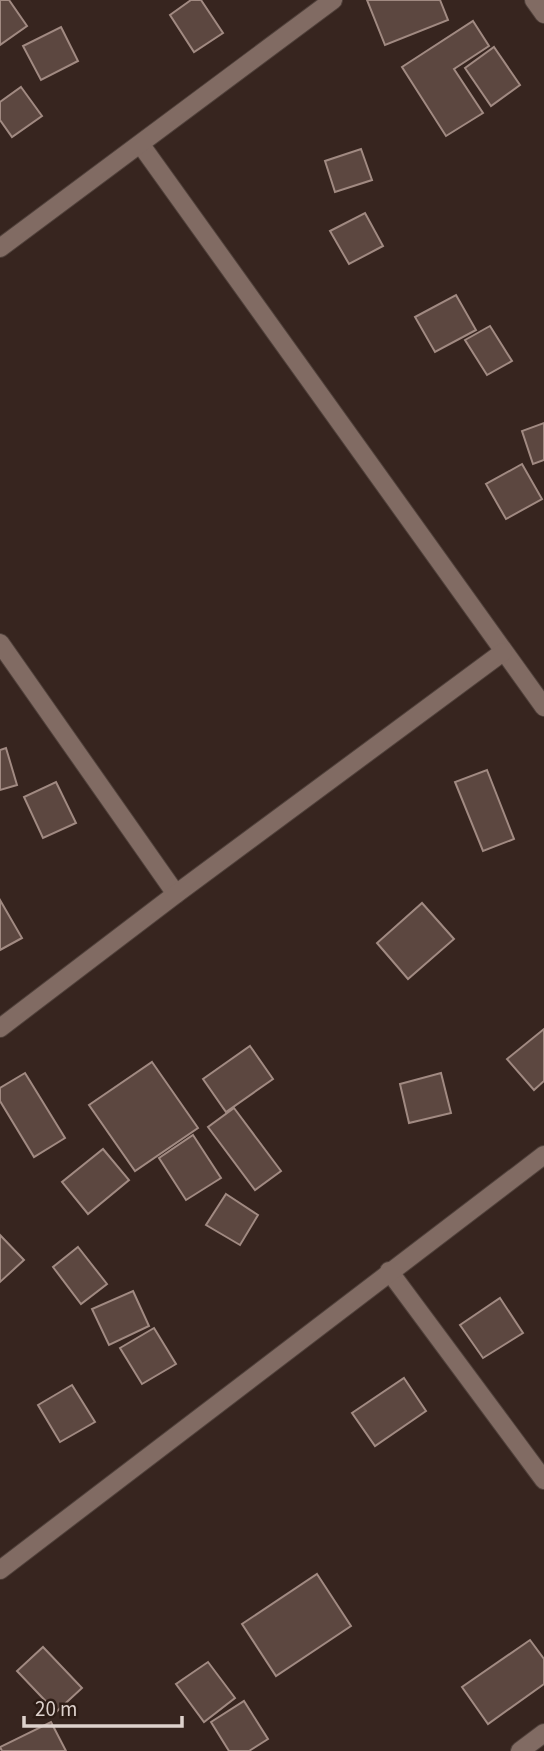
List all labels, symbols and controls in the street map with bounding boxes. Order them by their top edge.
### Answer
scale bar [24,1684,182,1728]
text: 20 m [35,1694,77,1724]

